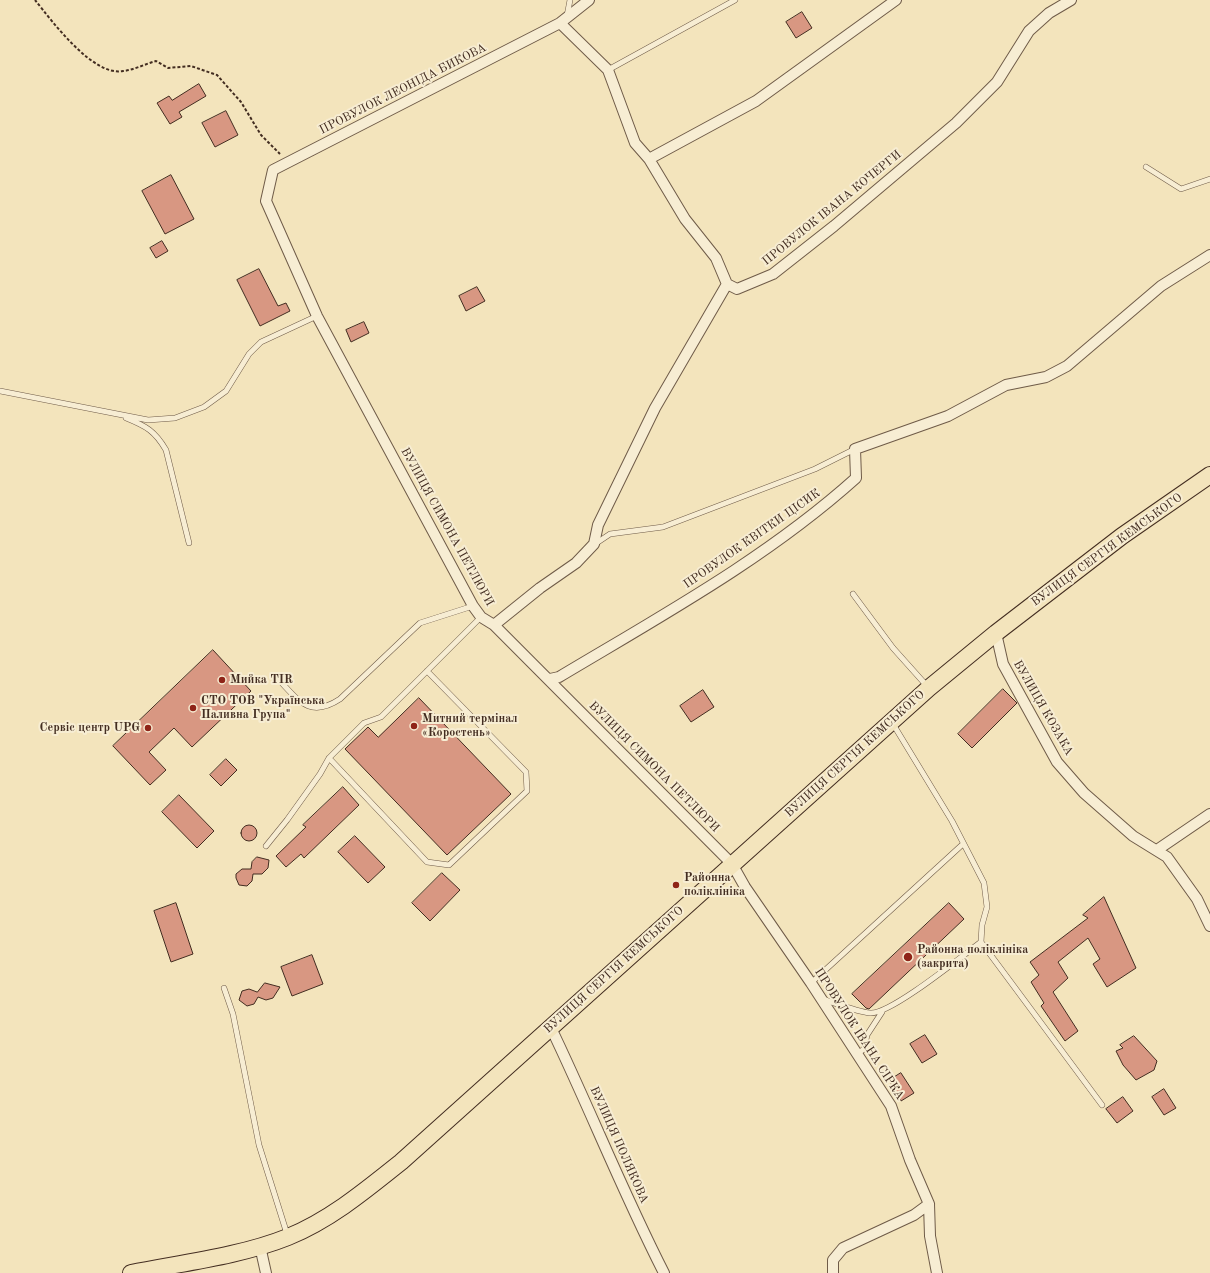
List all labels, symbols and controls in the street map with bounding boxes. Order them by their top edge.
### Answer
street label: ПРОВУЛОК ЛЕОНІДА БИКОВА [317,40,489,138]
street label: ПРОВУЛОК ІВАНА КОЧЕРГИ [760,147,904,269]
street label: ВУЛИЦЯ СИМОНА ПЕТЛЮРИ [397,445,497,609]
street label: ПРОВУЛОК КВІТКИ ЦІСИК [681,486,823,592]
street label: ВУЛИЦЯ СЕРГІЯ КЕМСЬКОГО [1029,490,1185,610]
street label: ВУЛИЦЯ КОЗАКА [1010,658,1076,758]
place label: Мийка TIR [230,673,293,687]
marker: Мийка TIR [217,675,227,685]
street label: ВУЛИЦЯ СЕРГІЯ КЕМСЬКОГО [782,687,928,821]
place label: СТО ТОВ "Українська Паливна Група" [201,694,325,722]
street label: ВУЛИЦЯ СИМОНА ПЕТЛЮРИ [586,699,722,835]
marker: СТО ТОВ "Українська Паливна Група" [188,703,198,713]
place label: Митний термінал «Коростень» [422,712,518,740]
place label: Сервіс центр UPG [40,721,140,735]
marker: Митний термінал «Коростень» [409,721,419,731]
marker: Сервіс центр UPG [143,723,153,733]
place label: Районна поліклініка [684,871,745,899]
marker: Районна поліклініка [671,880,681,890]
street label: ВУЛИЦЯ СЕРГІЯ КЕМСЬКОГО [541,903,687,1037]
place label: Районна поліклініка (закрита) [917,943,1028,971]
marker: Районна поліклініка (закрита) [902,951,914,963]
street label: ПРОВУЛОК ІВАНА СІРКА [811,965,907,1103]
street label: ВУЛИЦЯ ПОЛЯКОВА [587,1084,651,1206]

